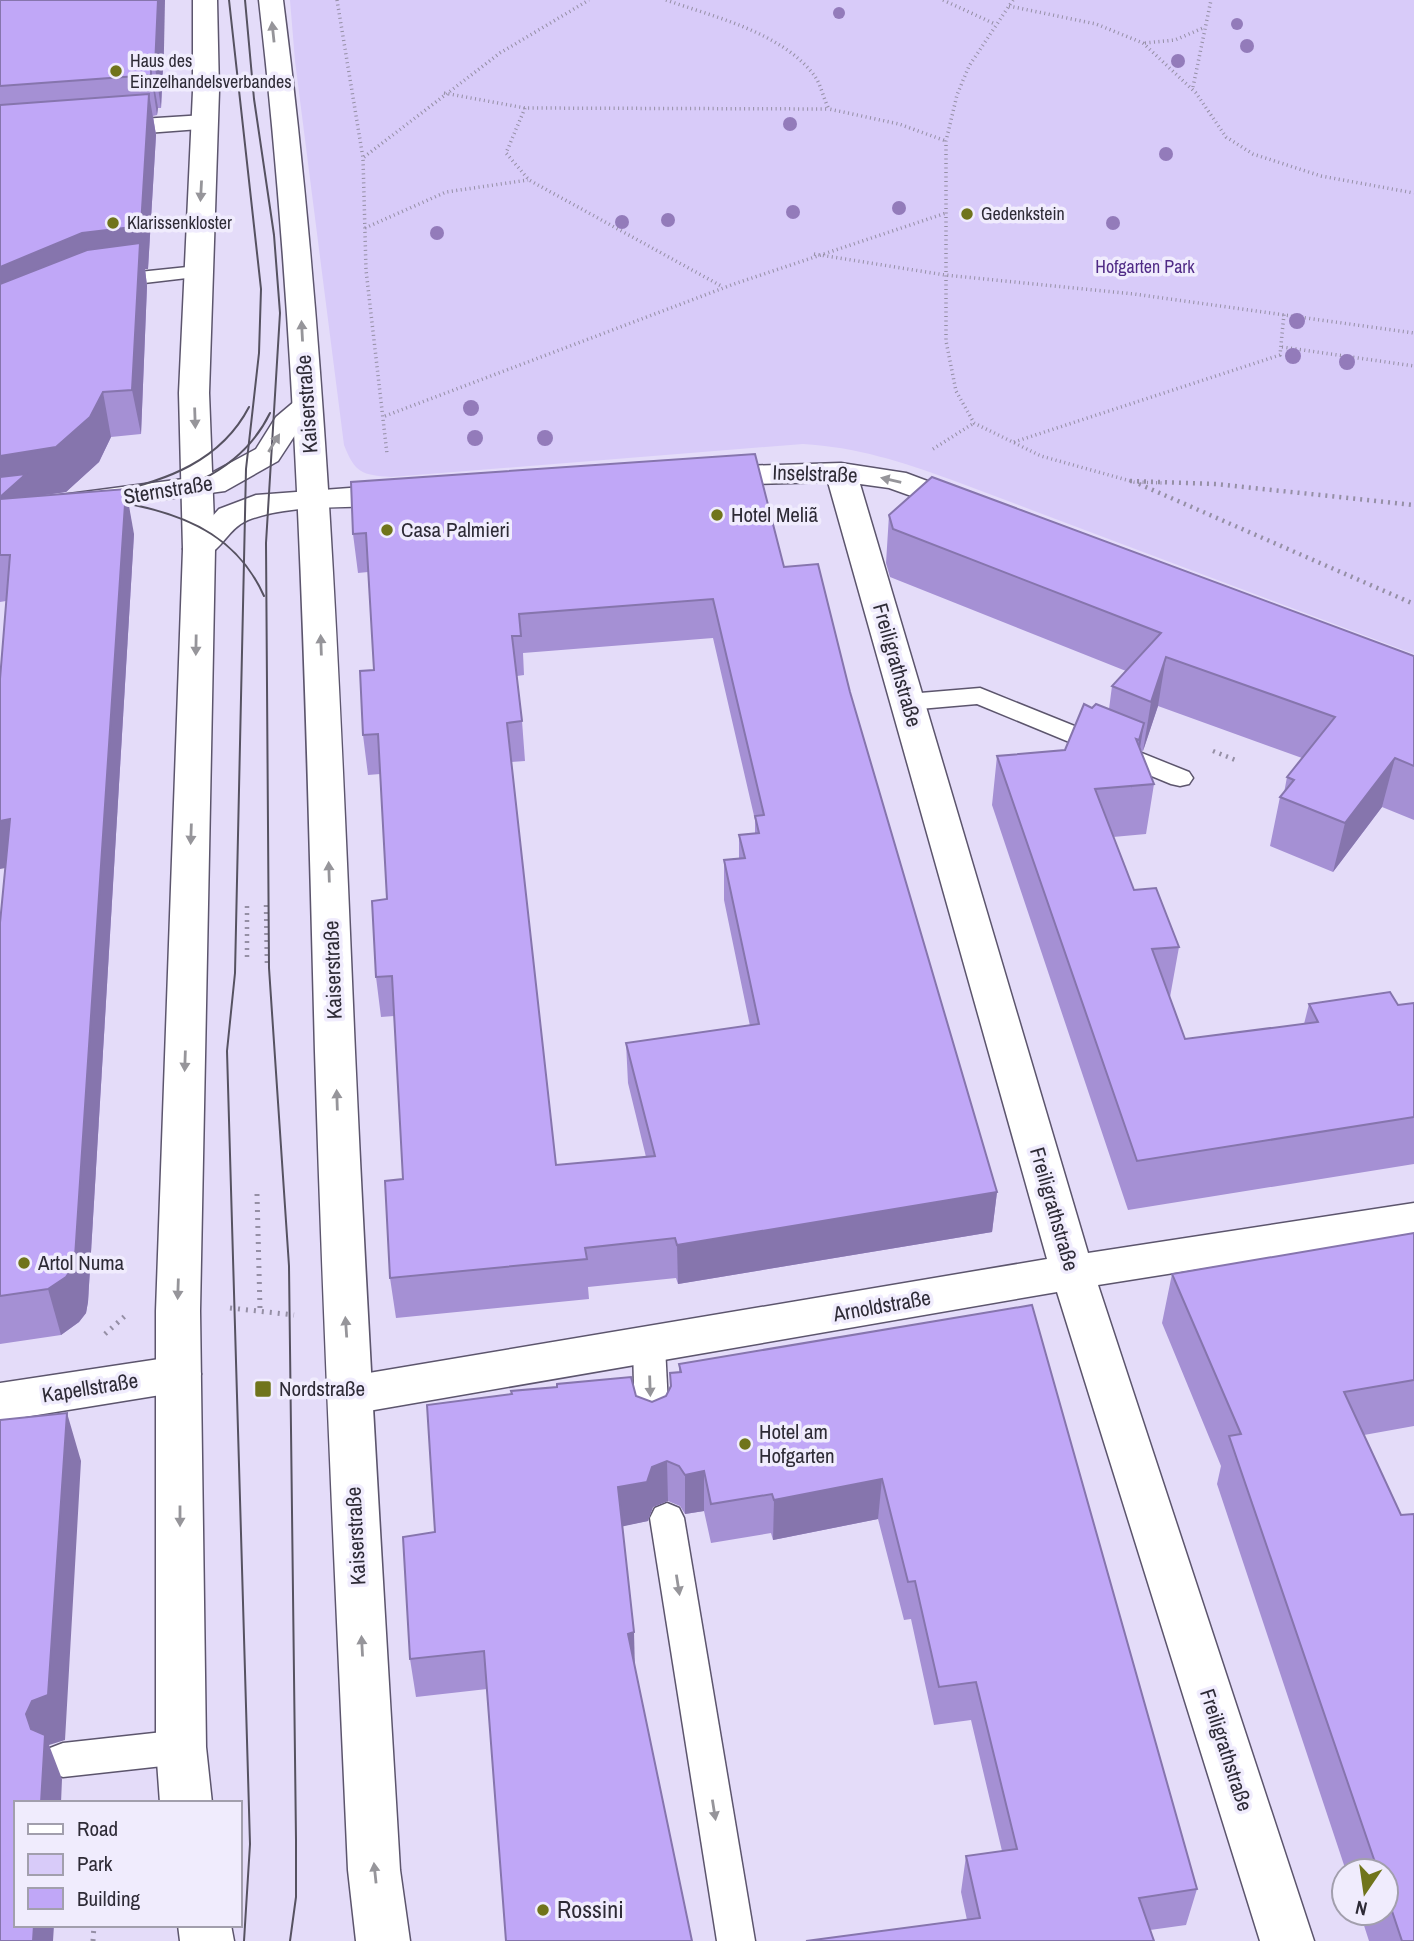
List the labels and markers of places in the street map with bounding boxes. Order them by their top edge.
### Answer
place label: Haus des Einzelhandelsverbandes [130,48,292,94]
marker: Haus des Einzelhandelsverbandes [108,63,124,79]
place label: Gedenkstein [981,201,1065,226]
marker: Gedenkstein [959,206,975,222]
place label: Klarissenkloster [127,210,232,235]
marker: Klarissenkloster [105,215,121,231]
place label: Hotel Meliã [731,500,819,529]
marker: Hotel Meliã [709,507,725,523]
place label: Casa Palmieri [401,515,510,544]
marker: Casa Palmieri [379,522,395,538]
place label: Artol Numa [37,1248,125,1277]
marker: Artol Numa [16,1255,32,1271]
place label: Nordstraße [279,1374,365,1403]
marker: Nordstraße [253,1379,273,1399]
place label: Hotel am Hofgarten [759,1417,835,1470]
marker: Hotel am Hofgarten [737,1436,753,1452]
place label: Rossini [557,1893,624,1925]
marker: Rossini [535,1902,551,1918]

